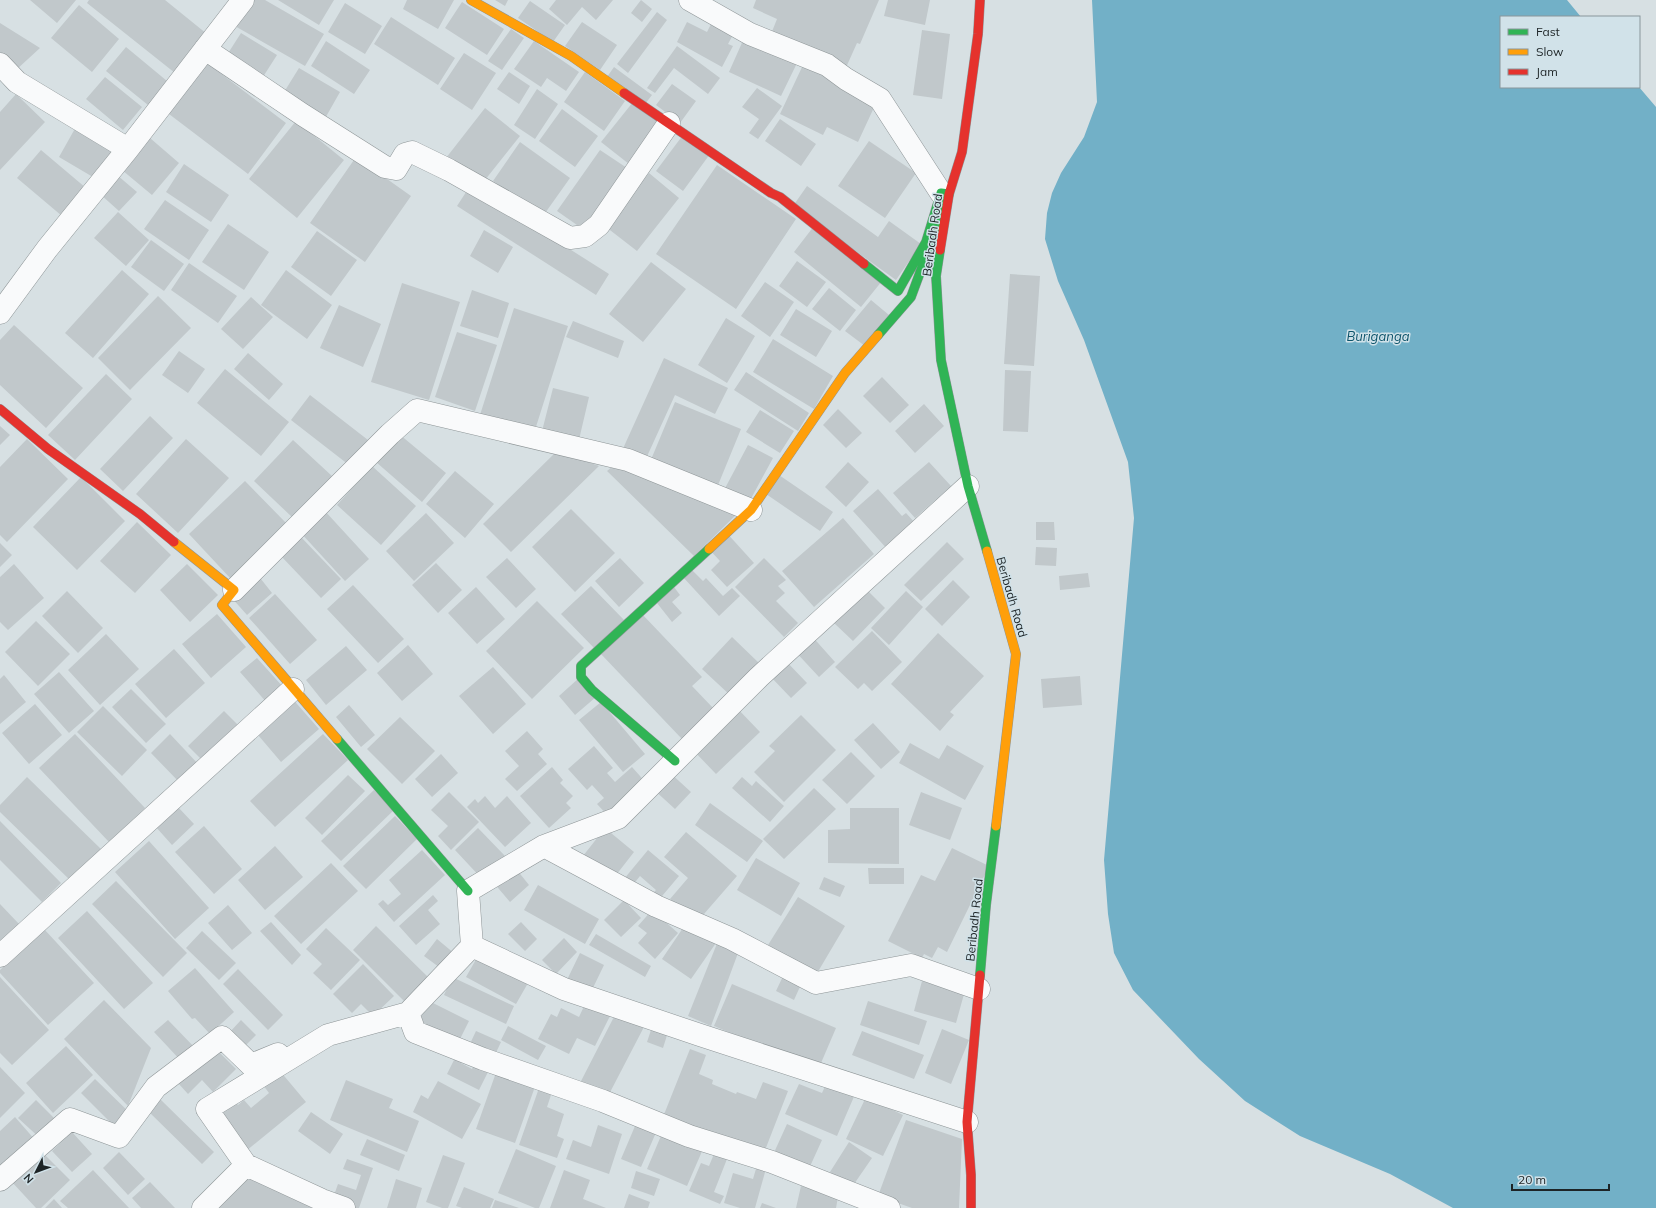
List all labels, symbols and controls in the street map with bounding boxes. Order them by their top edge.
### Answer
legend [1500,16,1640,88]
text: Fast [1536,24,1560,39]
text: Slow [1536,44,1564,59]
text: Jam [1536,64,1558,79]
street label: Beribadh Road [919,193,945,277]
water label: Buriganga [1346,328,1410,344]
street label: Beribadh Road [993,555,1031,639]
street label: Beribadh Road [962,878,986,962]
north arrow [16,1152,56,1192]
scale bar [1512,1166,1609,1192]
text: N [21,1171,37,1186]
text: 20 m [1518,1172,1546,1187]

